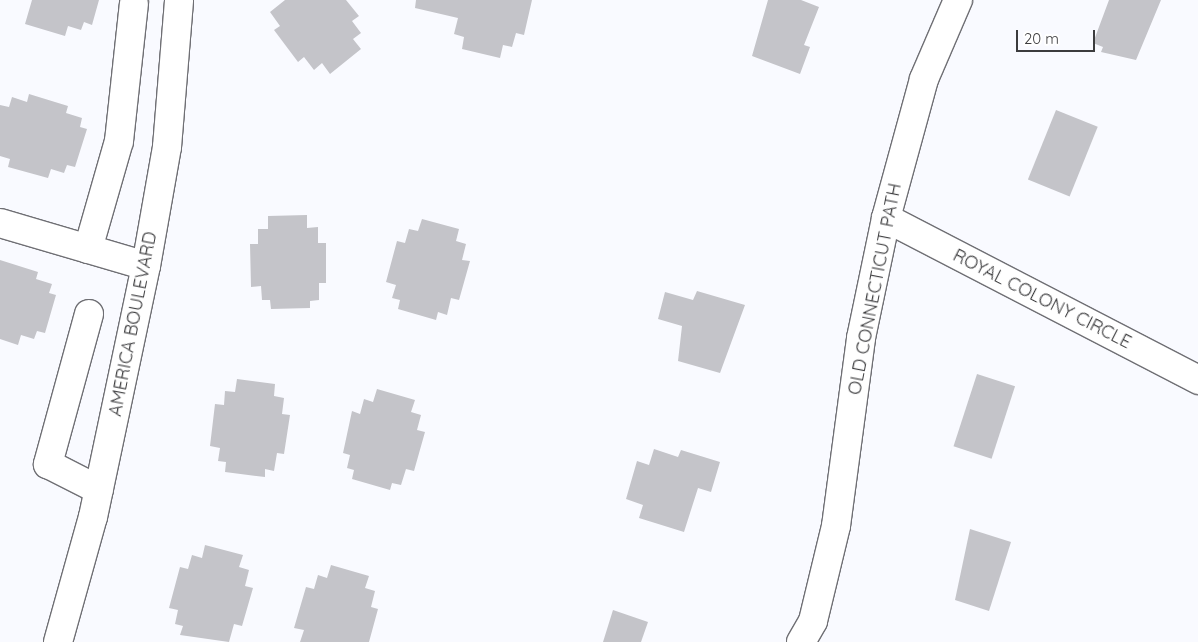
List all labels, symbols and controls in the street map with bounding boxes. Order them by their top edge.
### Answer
scale bar [1018,20,1097,52]
text: 20 m [1024,29,1059,48]
street label: OLD CONNECTICUT PATH [844,181,906,397]
street label: AMERICA BOULEVARD [104,230,162,418]
street label: ROYAL COLONY CIRCLE [949,245,1135,353]

